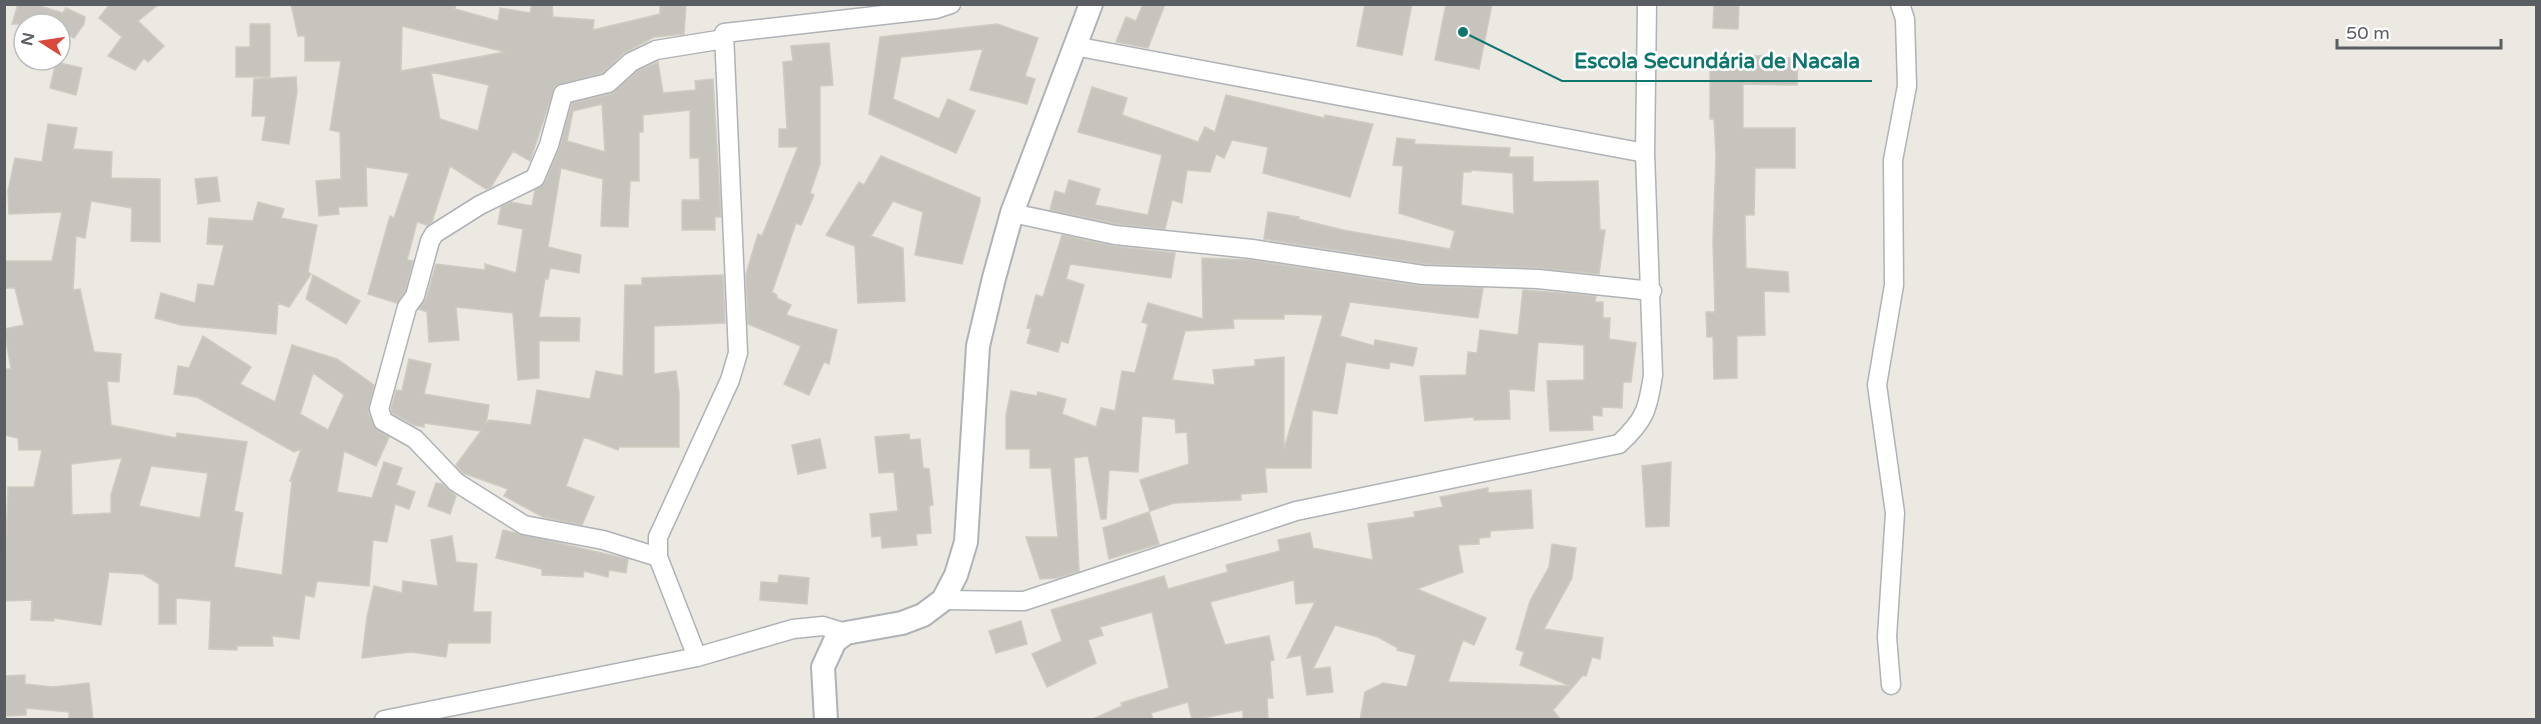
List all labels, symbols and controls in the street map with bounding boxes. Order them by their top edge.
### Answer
north arrow [12,12,72,72]
scale bar [2337,12,2500,50]
text: 50 m [2346,22,2390,44]
text: N [17,31,39,47]
callout: Escola Secundária de Nacala [1562,42,1872,81]
text: Escola Secundária de Nacala [1574,49,1860,74]

